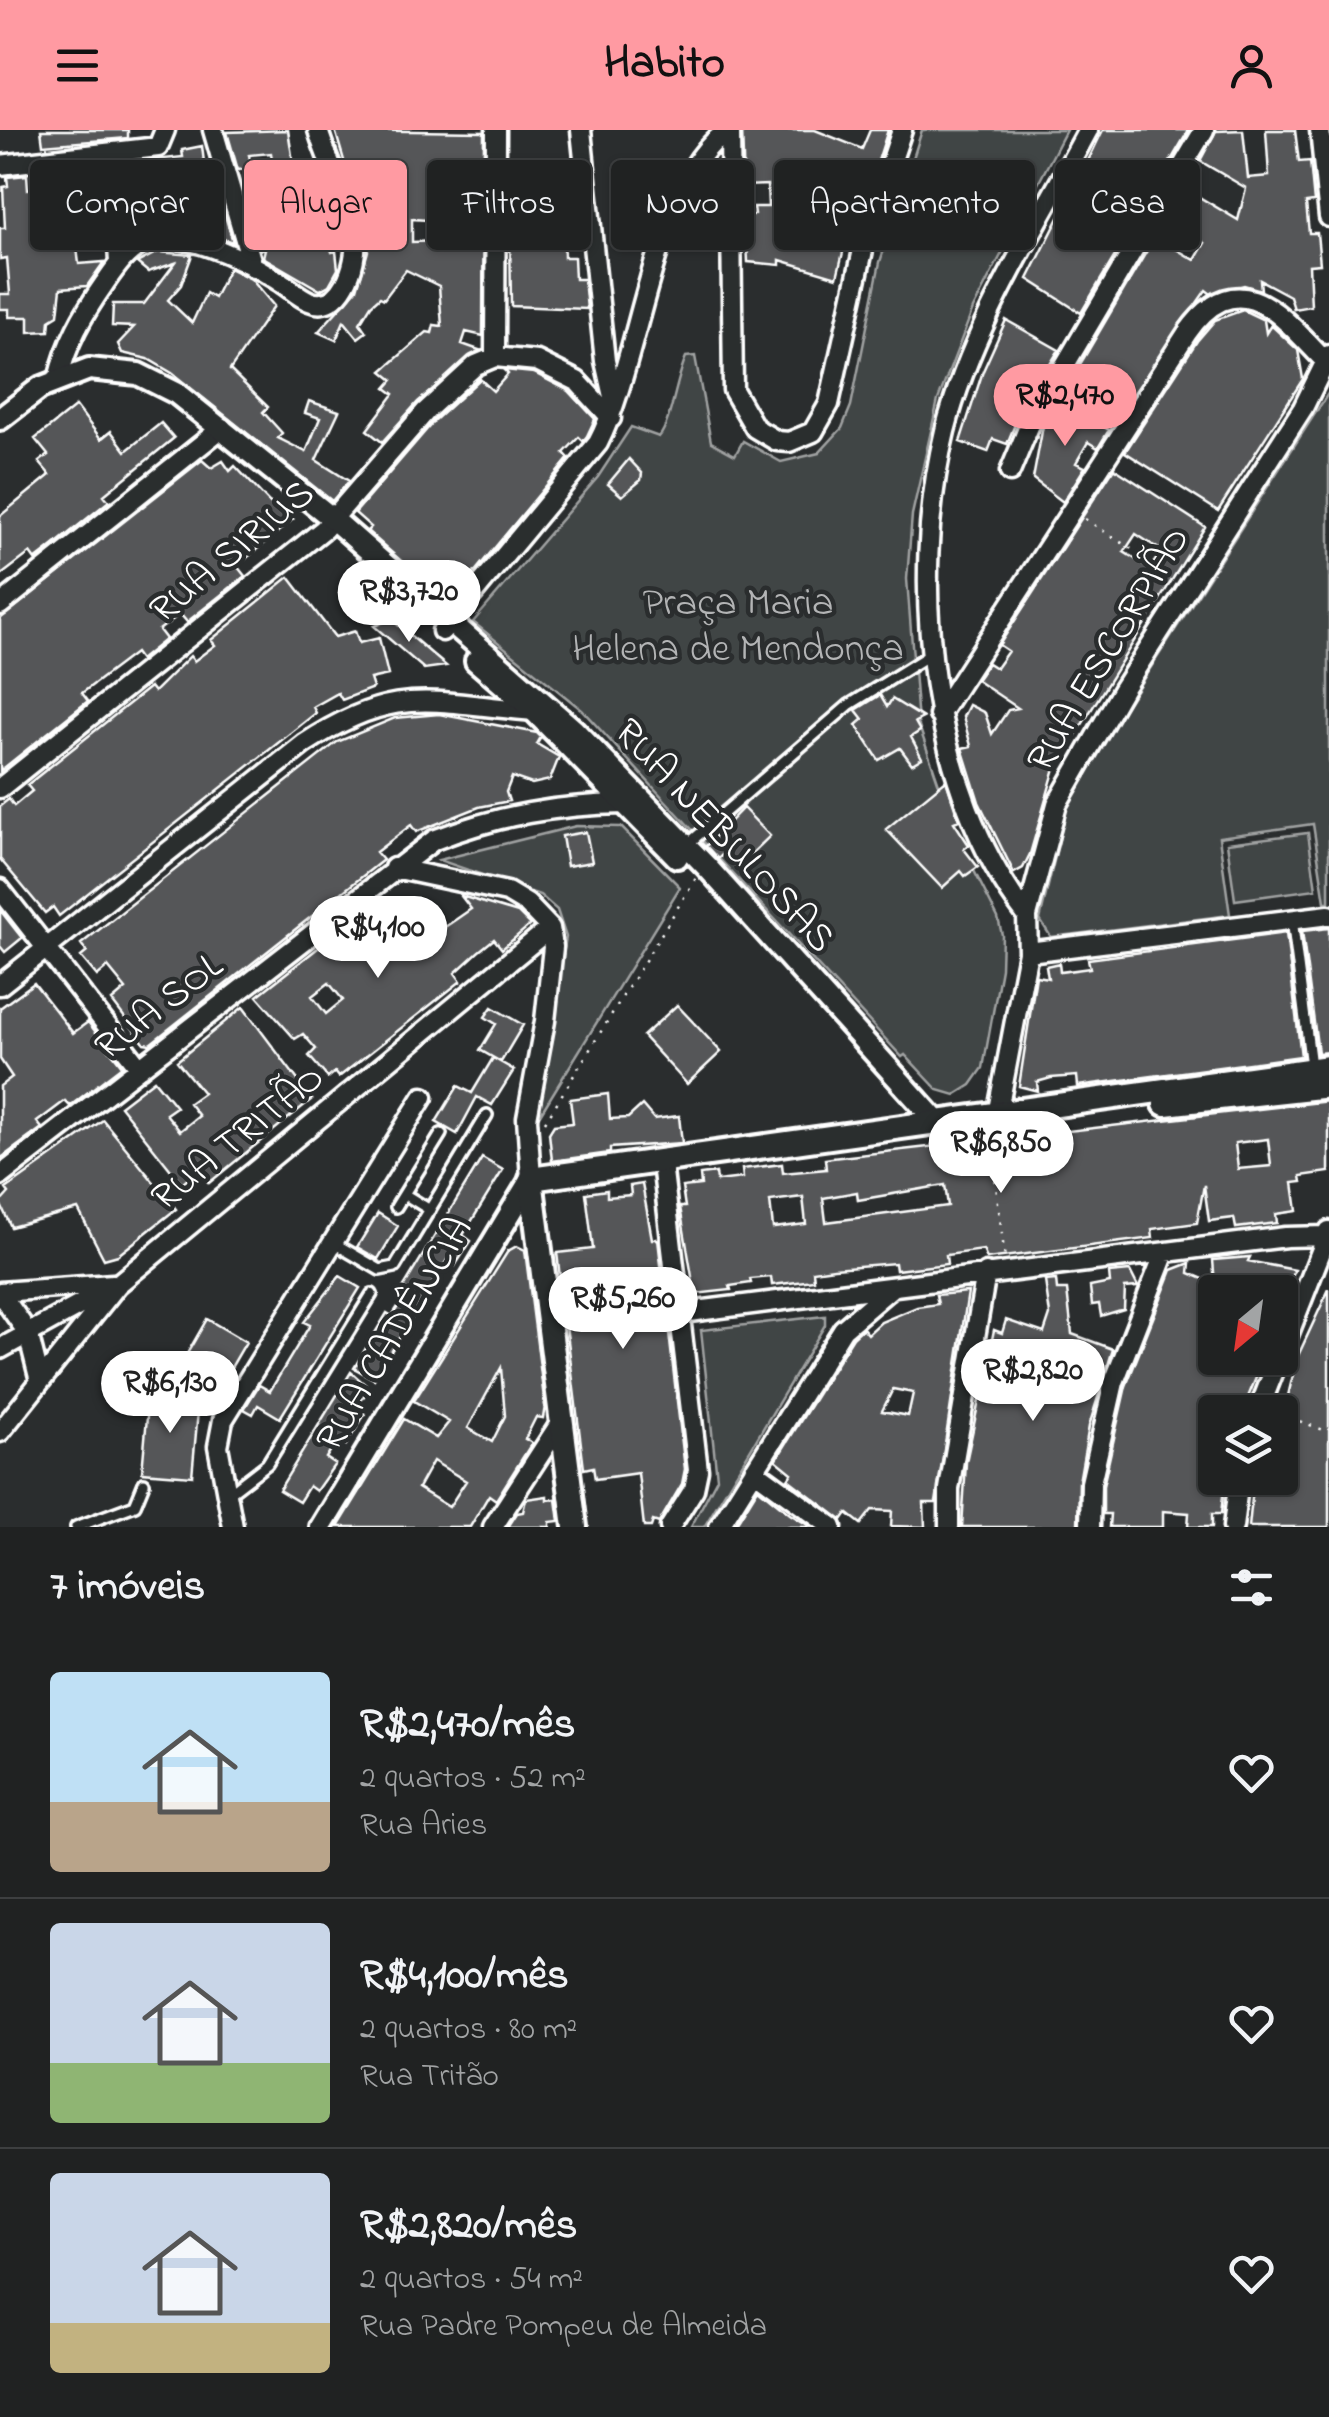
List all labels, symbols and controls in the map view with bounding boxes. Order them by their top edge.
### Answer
text: Habito [604,32,725,98]
icon: menu [50,38,105,93]
icon: person [1224,38,1279,93]
chip: Comprar [30,160,224,250]
chip: Alugar [244,160,407,250]
chip: Filtros [427,160,591,250]
chip: Novo [611,160,754,250]
chip: Apartamento [774,160,1035,250]
chip: Casa [1055,160,1200,250]
pin: R$2,470 [973,364,1157,449]
text: R$2,470 [1016,373,1114,420]
street label: RUA SIRIUS [138,466,328,640]
street label: RUA ESCORPIÃO [1013,516,1207,784]
pin: R$3,720 [317,560,501,645]
text: R$3,720 [360,569,458,616]
park label: Praça Maria Helena de Mendonça [572,575,904,680]
street label: RUA NEBULOSAS [598,706,848,968]
pin: R$4,100 [286,896,470,981]
text: R$4,100 [331,905,425,952]
street label: RUA SOL [83,939,237,1077]
street label: RUA TRITÃO [140,1051,338,1227]
pin: R$6,850 [909,1111,1093,1196]
text: R$6,850 [951,1120,1051,1167]
street label: RUA CADÊNCIA [302,1206,490,1464]
pin: R$5,260 [531,1267,715,1352]
north arrow [1198,1275,1298,1375]
map controls [1198,1275,1298,1495]
text: R$5,260 [571,1276,675,1323]
pin: R$2,820 [941,1339,1125,1424]
text: R$2,820 [983,1348,1083,1395]
pin: R$6,130 [78,1351,262,1436]
text: R$6,130 [123,1360,217,1407]
button: layers [1198,1395,1298,1495]
text: 7 imóveis [50,1557,205,1618]
icon: filters [1224,1560,1279,1615]
text: R$2,470/mês [360,1695,575,1756]
icon: home [130,1712,250,1832]
icon: heart [1224,1745,1279,1800]
text: 2 quartos · 52 m² [360,1756,586,1803]
text: Rua Aries [360,1803,487,1850]
text: R$4,100/mês [360,1946,569,2007]
icon: home [130,1963,250,2083]
icon: heart [1224,1996,1279,2051]
text: 2 quartos · 80 m² [360,2007,577,2054]
text: Rua Tritão [360,2054,499,2101]
text: R$2,820/mês [360,2196,577,2257]
icon: home [130,2213,250,2333]
icon: heart [1224,2246,1279,2301]
text: 2 quartos · 54 m² [360,2257,583,2304]
text: Rua Padre Pompeu de Almeida [360,2304,767,2351]

